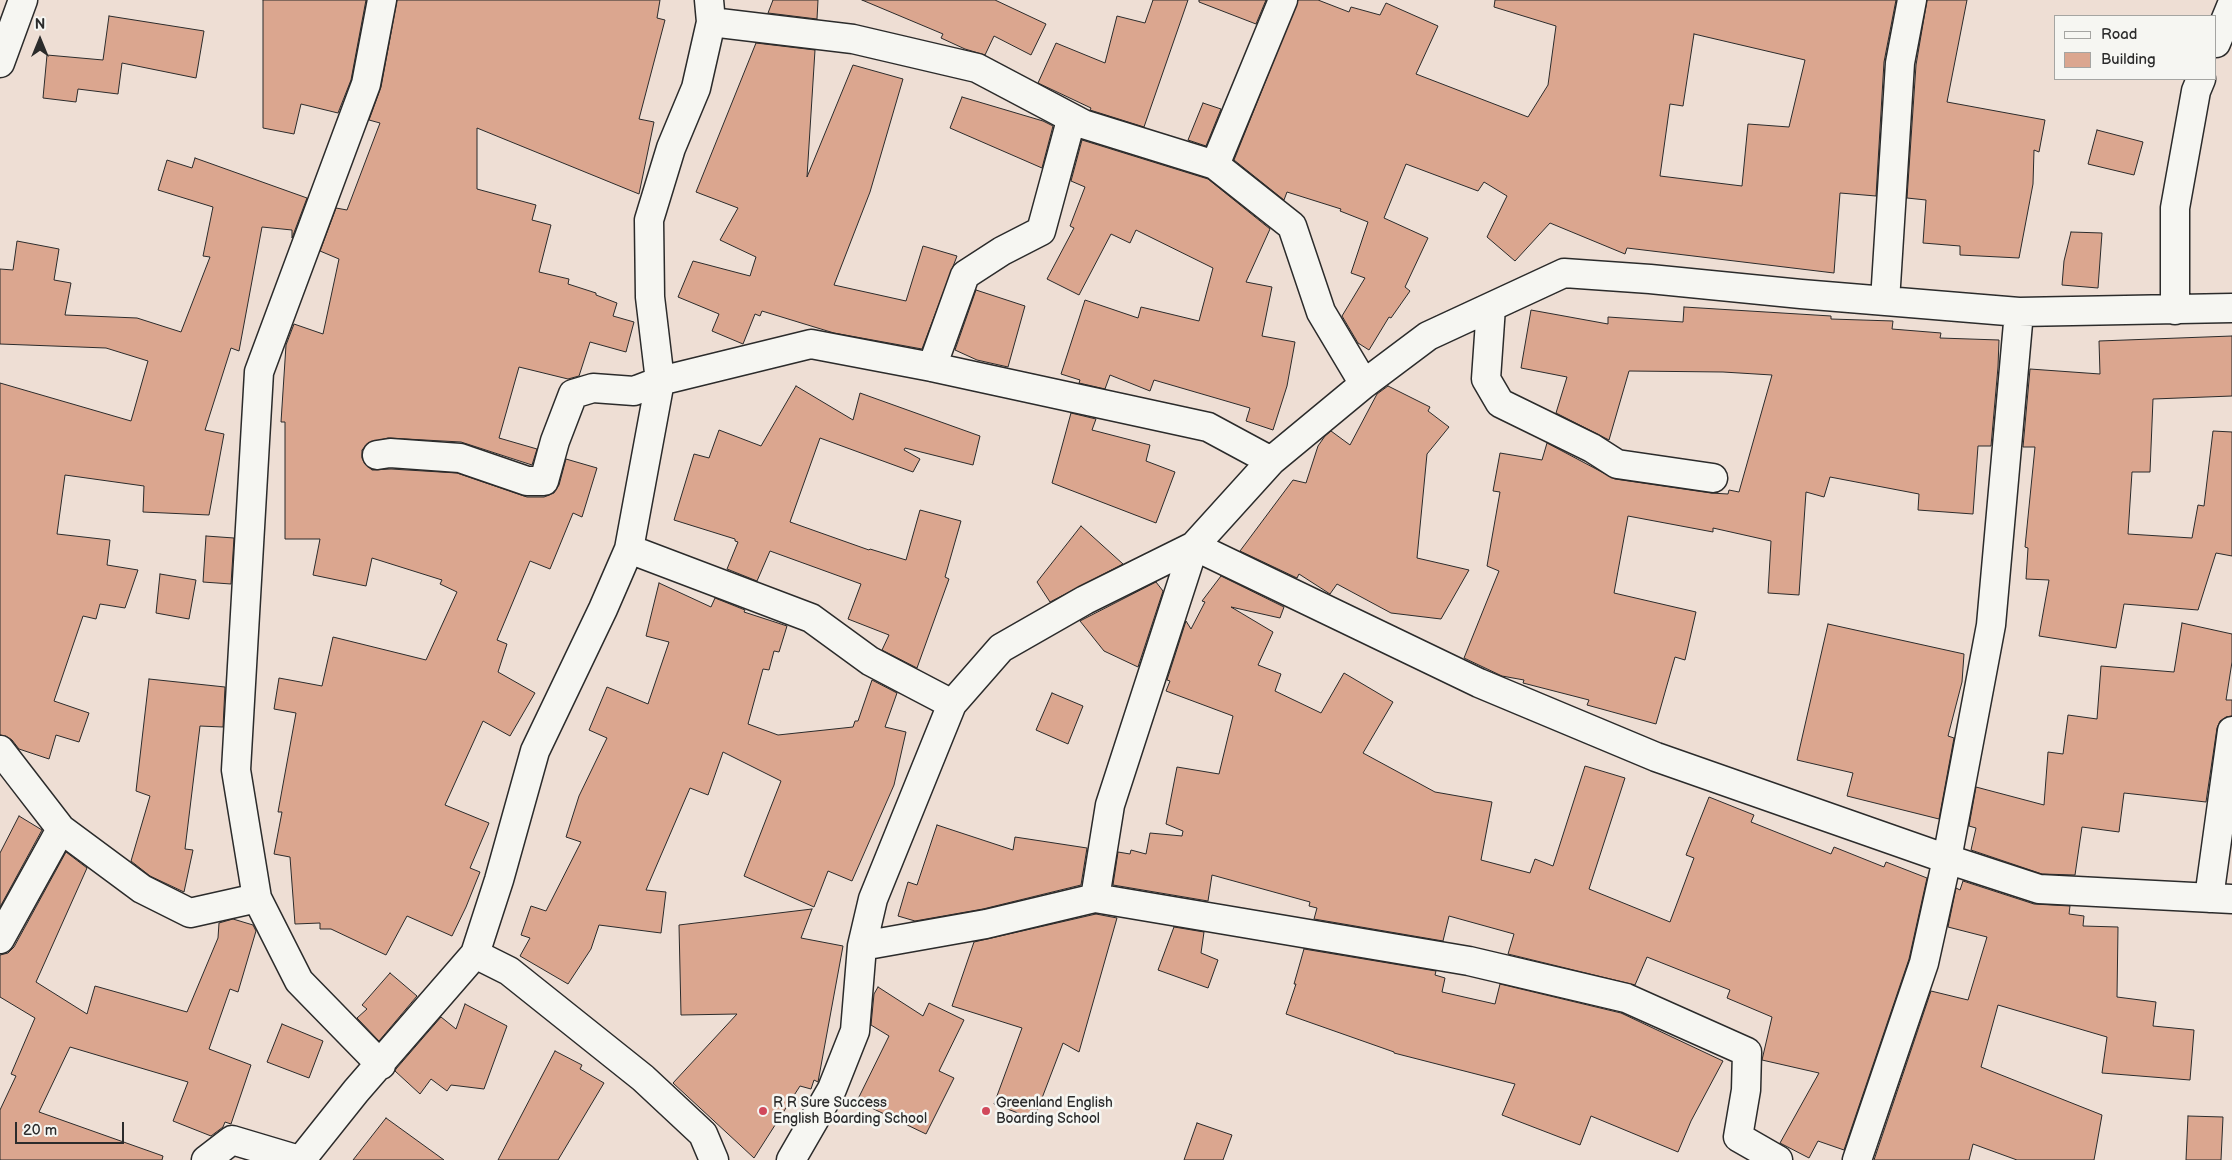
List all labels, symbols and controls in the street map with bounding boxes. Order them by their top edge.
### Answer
north arrow [15,15,65,65]
legend [2054,15,2217,80]
text: N [35,16,45,33]
text: Road [2101,25,2137,44]
text: Building [2101,50,2156,69]
place label: R R Sure Success English Boarding School [773,1095,927,1128]
place label: Greenland English Boarding School [996,1095,1113,1128]
marker: R R Sure Success English Boarding School [757,1105,769,1117]
marker: Greenland English Boarding School [980,1105,992,1117]
scale bar [18,1112,126,1144]
text: 20 m [23,1121,57,1140]

